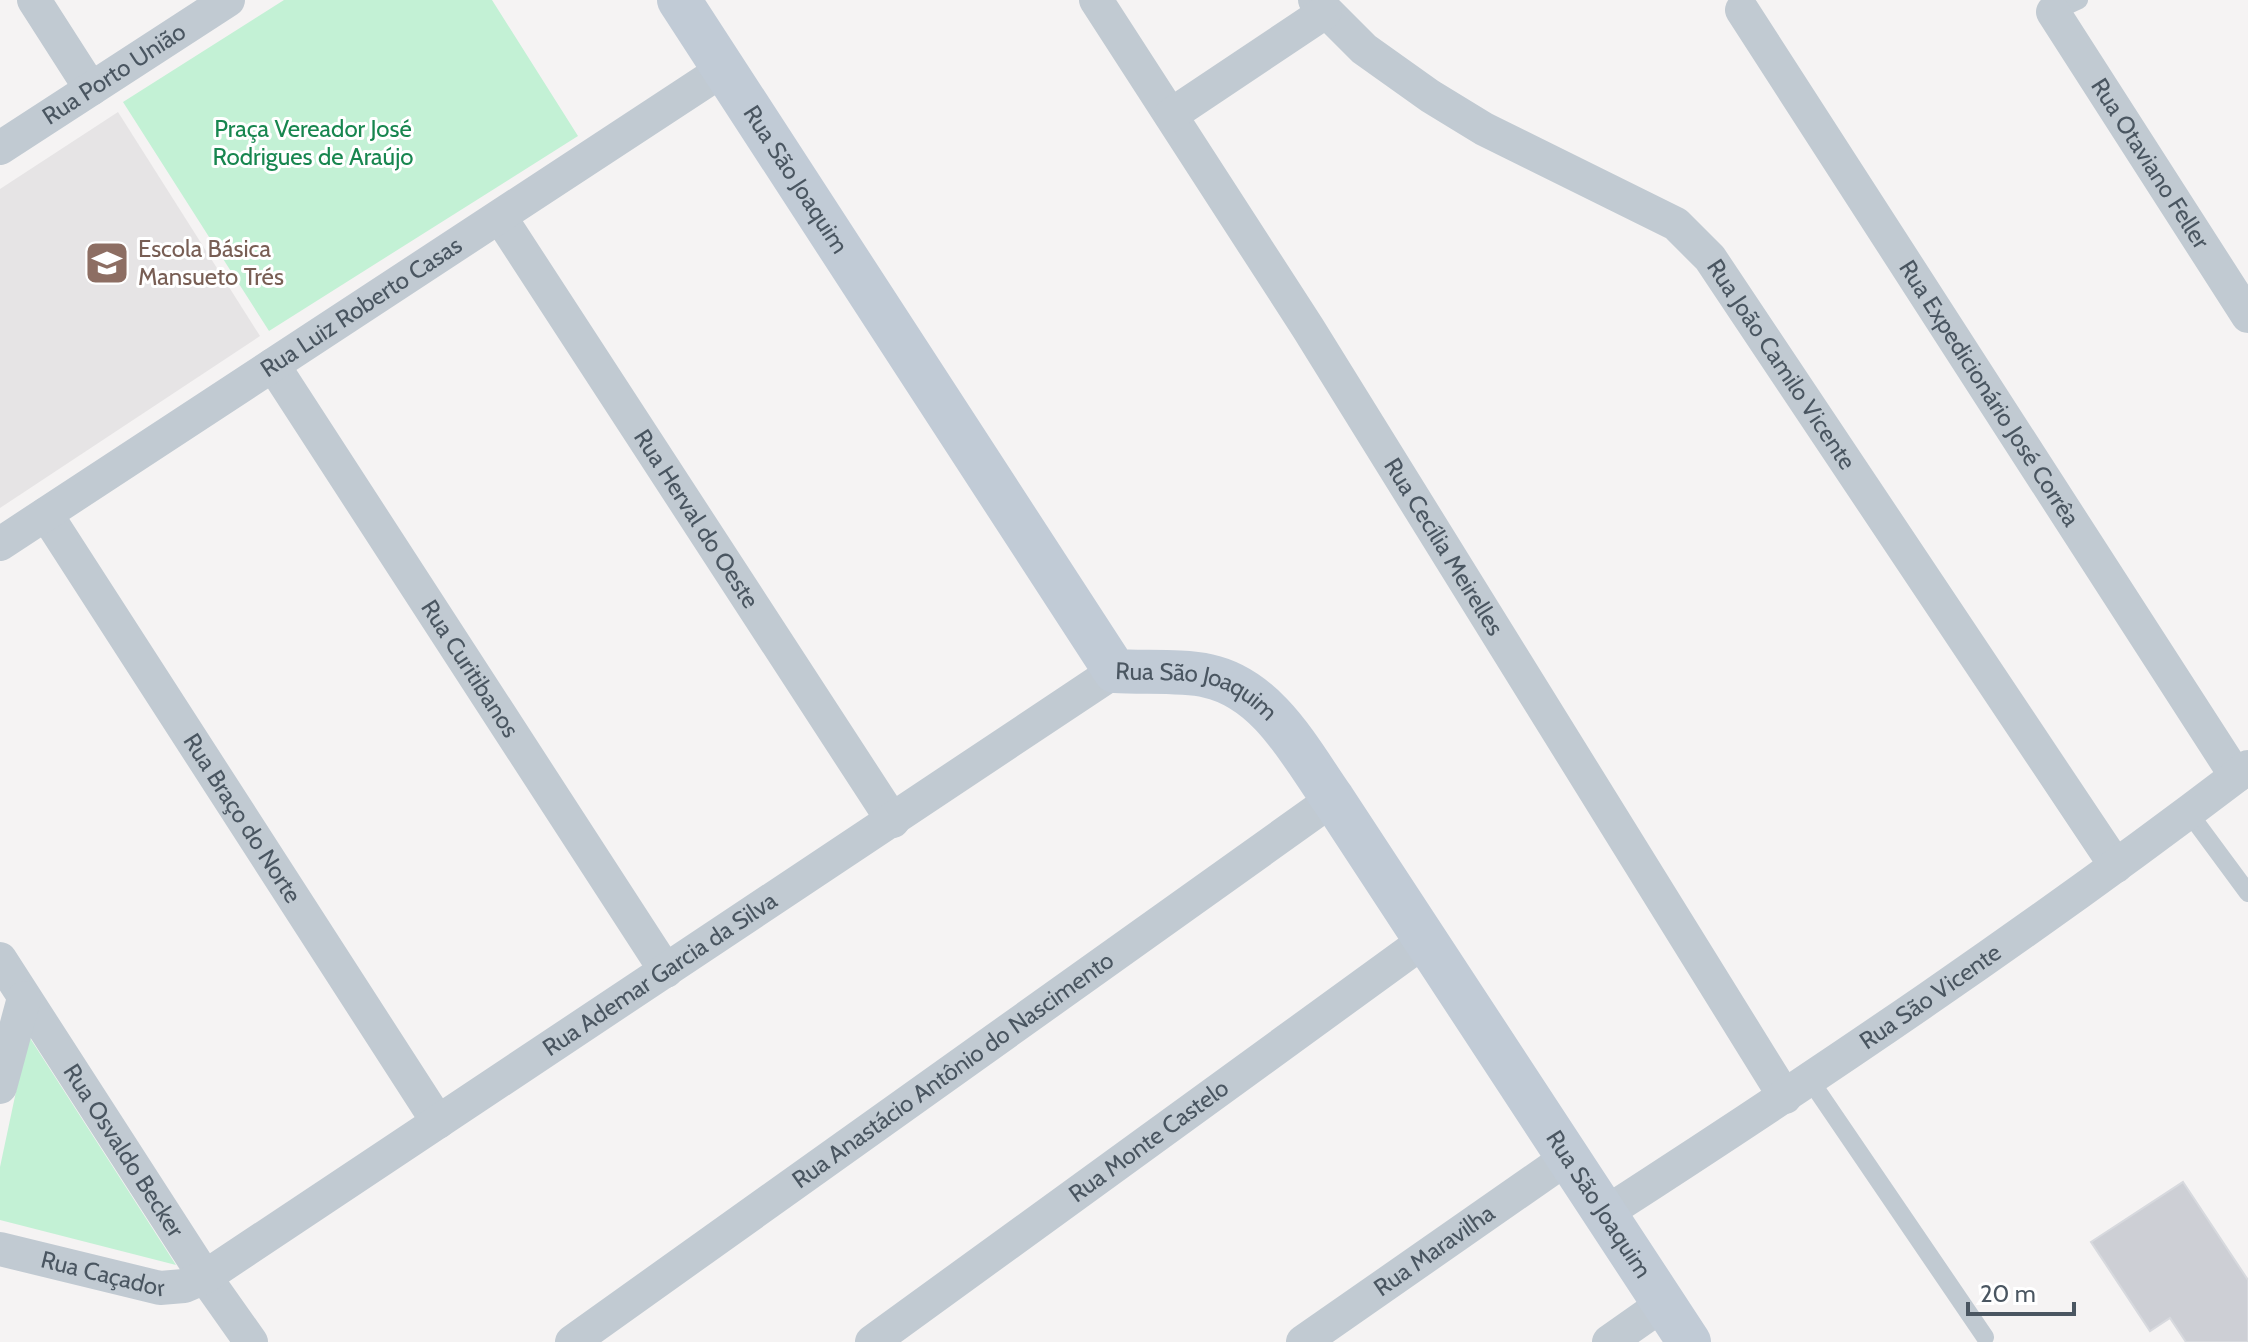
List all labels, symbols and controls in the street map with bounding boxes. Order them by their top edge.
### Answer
street label: Rua Porto União [37,17,191,131]
street label: Rua Otaviano Feller [2085,73,2216,254]
street label: Rua São Joaquim [737,100,855,259]
park label: Praça Vereador José Rodrigues de Araújo [213,114,413,171]
street label: Rua Luiz Roberto Casas [255,230,467,383]
place label: Escola Básica Mansueto Trés [138,234,284,291]
school or university icon: Escola Básica Mansueto Trés [83,239,131,287]
street label: Rua João Camilo Vicente [1701,254,1862,475]
street label: Rua Expedicionário José Corrêa [1893,254,2086,532]
street label: Rua Herval do Oeste [628,424,765,613]
street label: Rua Cecília Meirelles [1378,452,1510,641]
street label: Rua Curitibanos [415,594,526,743]
street label: Rua São Joaquim [1115,656,1284,726]
street label: Rua Braço do Norte [177,728,308,908]
street label: Rua Ademar Garcia da Silva [537,885,782,1062]
street label: Rua São Vicente [1854,937,2006,1055]
street label: Rua Anastácio Antônio do Nascimento [786,945,1119,1194]
street label: Rua Osvaldo Becker [57,1058,191,1243]
street label: Rua Monte Castelo [1063,1073,1234,1208]
street label: Rua São Joaquim [1540,1125,1658,1283]
street label: Rua Maravilha [1368,1198,1500,1302]
street label: Rua Caçador [38,1245,166,1302]
scale bar [1968,1266,2074,1316]
text: 20 m [1980,1279,2036,1308]

